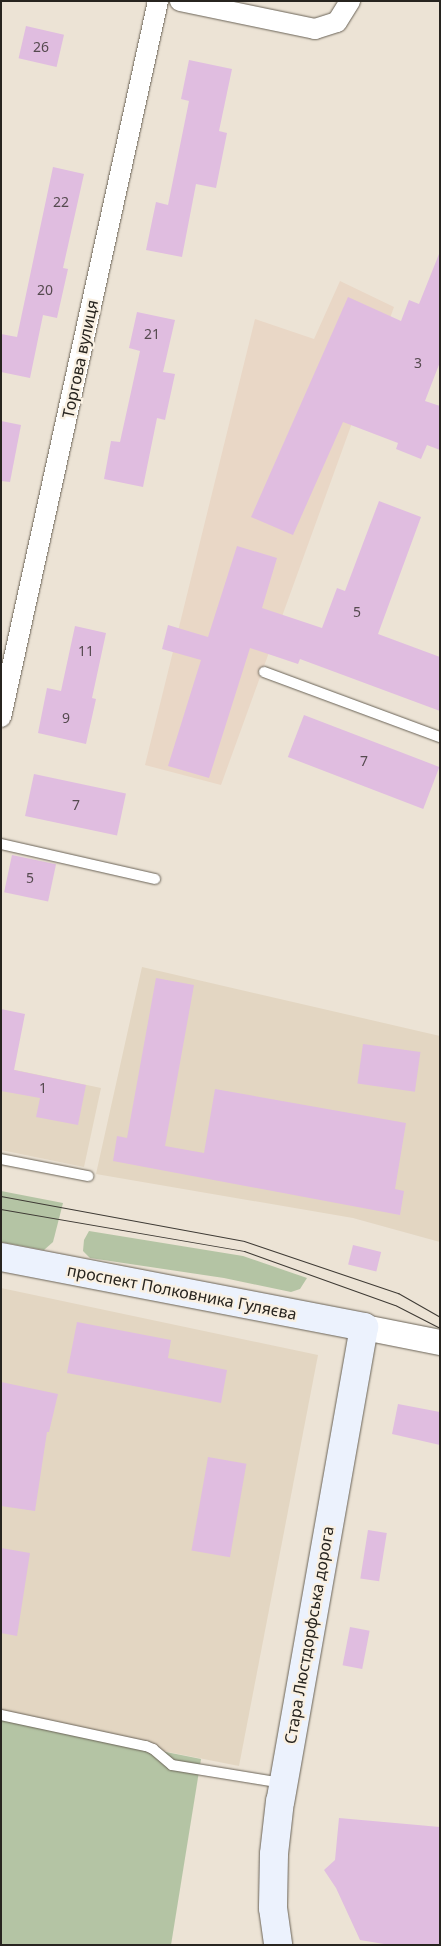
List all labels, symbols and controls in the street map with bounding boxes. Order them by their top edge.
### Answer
house number: 26 [33,39,49,55]
house number: 22 [53,194,69,210]
house number: 20 [37,282,53,298]
street label: Торгова вулиця [58,298,102,420]
house number: 21 [144,326,160,342]
house number: 3 [414,355,422,371]
house number: 5 [353,604,361,620]
house number: 11 [78,643,94,659]
house number: 9 [62,710,70,726]
house number: 7 [360,753,368,769]
house number: 7 [72,797,80,813]
house number: 5 [26,870,34,886]
house number: 1 [39,1080,47,1096]
street label: проспект Полковника Гуляєва [66,1260,298,1324]
street label: Стара Люстдорфська дорога [280,1525,338,1745]

